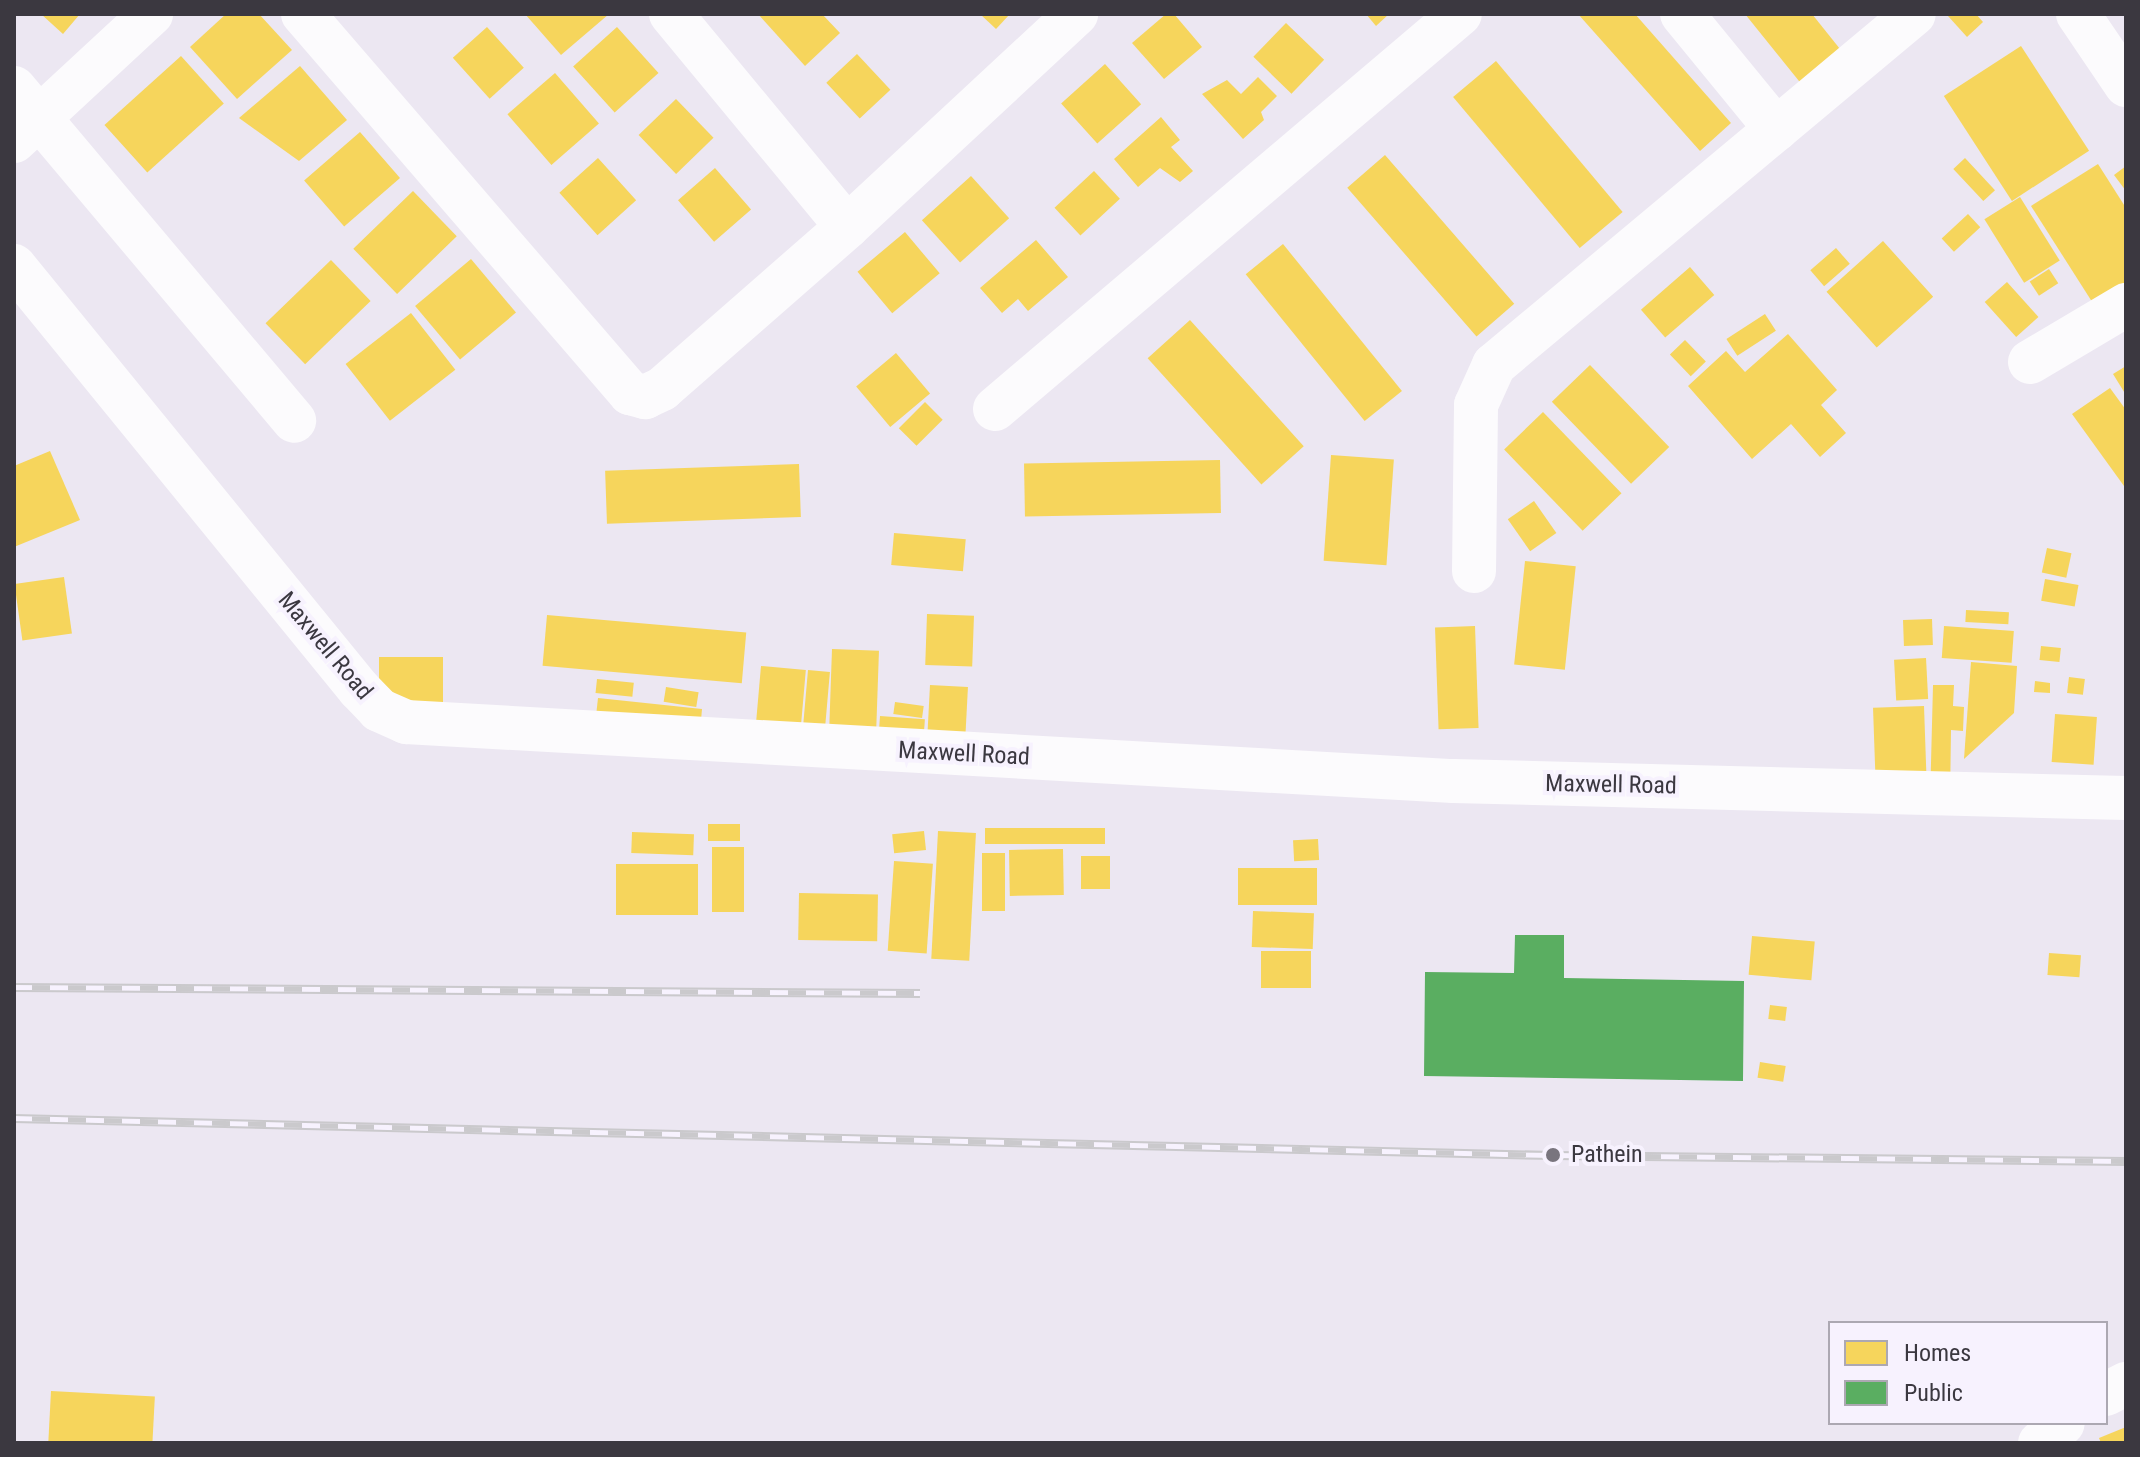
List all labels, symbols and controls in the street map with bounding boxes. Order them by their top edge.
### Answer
street label: Maxwell Road [272,586,378,706]
street label: Maxwell Road [897,736,1031,772]
street label: Maxwell Road [1545,769,1677,801]
place label: Pathein [1571,1141,1643,1169]
marker: Pathein [1542,1144,1564,1166]
legend [1828,1321,2108,1425]
text: Homes [1904,1339,1971,1367]
text: Public [1904,1379,1963,1407]

